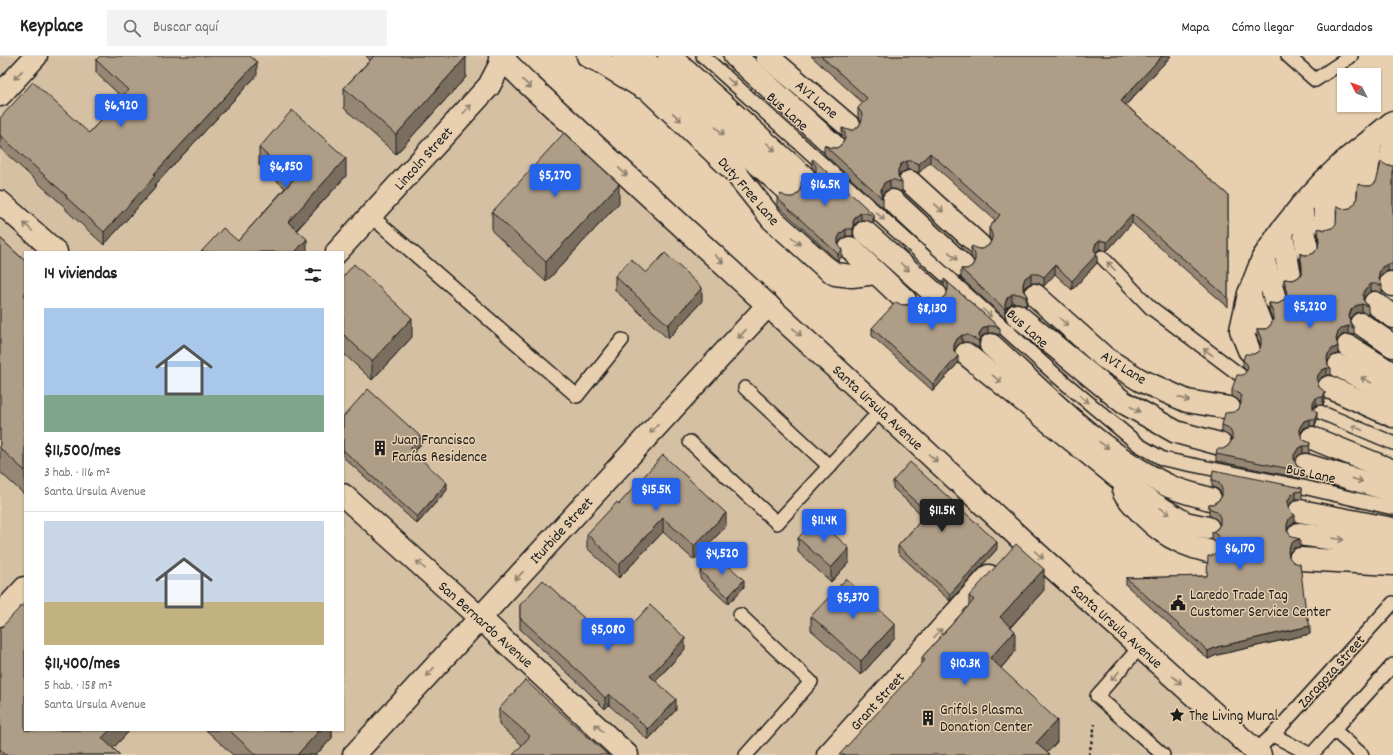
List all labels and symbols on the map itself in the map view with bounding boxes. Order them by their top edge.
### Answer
north arrow [1337,68,1381,112]
one-way arrow [14,70,23,80]
street label: AVI Lane [789,76,842,125]
one-way arrow [727,77,738,86]
one-way arrow [522,79,532,88]
street label: Bus Lane [761,88,813,138]
pin: $6,920 [88,94,154,128]
one-way arrow [463,104,472,115]
one-way arrow [672,112,682,122]
street label: Lincoln Street [390,122,459,196]
one-way arrow [715,126,725,135]
one-way arrow [766,143,776,152]
street label: Duty Free Lane [711,153,784,232]
pin: $6,850 [253,155,319,189]
pin: $5,270 [522,164,588,198]
one-way arrow [618,167,628,176]
pin: $16.5K [792,173,858,207]
one-way arrow [934,204,944,213]
one-way arrow [875,212,885,221]
one-way arrow [23,222,33,232]
one-way arrow [790,236,801,245]
one-way arrow [947,251,957,260]
one-way arrow [714,255,724,264]
one-way arrow [1106,261,1116,271]
one-way arrow [899,262,909,271]
pin: $5,220 [1277,295,1343,329]
pin: $8,130 [899,297,965,331]
street label: Bus Lane [1001,305,1053,355]
one-way arrow [982,308,992,318]
one-way arrow [1059,317,1069,326]
one-way arrow [792,327,802,336]
one-way arrow [738,328,747,338]
street label: AVI Lane [1096,346,1150,392]
one-way arrow [1203,348,1214,356]
street label: Santa Ursula Avenue [826,360,927,457]
one-way arrow [991,374,1002,383]
one-way arrow [1360,376,1372,383]
one-way arrow [1079,395,1090,404]
one-way arrow [1178,395,1190,403]
one-way arrow [1129,406,1141,414]
one-way arrow [649,424,659,434]
one-way arrow [1351,424,1363,431]
place label: Juan Francisco Farías Residence [392,430,487,469]
building icon: Juan Francisco Farías Residence [371,439,389,457]
one-way arrow [1098,441,1109,449]
one-way arrow [928,453,938,463]
street label: Bus Lane [1284,459,1338,491]
one-way arrow [1350,477,1363,484]
pin: $15.5K [623,478,689,512]
street label: Iturbide Street [525,492,600,570]
pin: $11.5K [909,499,975,533]
one-way arrow [1159,507,1171,515]
pin: $11.4K [791,509,857,543]
one-way arrow [1331,535,1344,543]
pin: $6,170 [1207,537,1273,571]
pin: $4,520 [689,542,755,576]
one-way arrow [1034,551,1044,560]
one-way arrow [415,560,426,569]
one-way arrow [514,571,523,582]
street label: San Bernardo Avenue [432,577,537,674]
street label: Santa Ursula Avenue [1065,580,1167,675]
place label: Laredo Trade Tag Customer Service Center [1190,585,1331,624]
pin: $5,370 [820,586,886,620]
public building icon: Laredo Trade Tag Customer Service Center [1169,594,1187,612]
pin: $5,080 [575,618,641,652]
one-way arrow [934,627,943,638]
street label: Zaragoza Street [1293,630,1372,714]
pin: $10.3K [932,652,998,686]
one-way arrow [426,667,435,677]
street label: Grant Street [846,668,911,737]
one-way arrow [1110,671,1119,682]
one-way arrow [1172,676,1182,685]
place label: Grifols Plasma Donation Center [940,700,1033,739]
place icon: The Living Mural [1168,706,1186,724]
place label: The Living Mural [1189,706,1279,728]
building icon: Grifols Plasma Donation Center [919,709,937,727]
one-way arrow [594,724,604,733]

